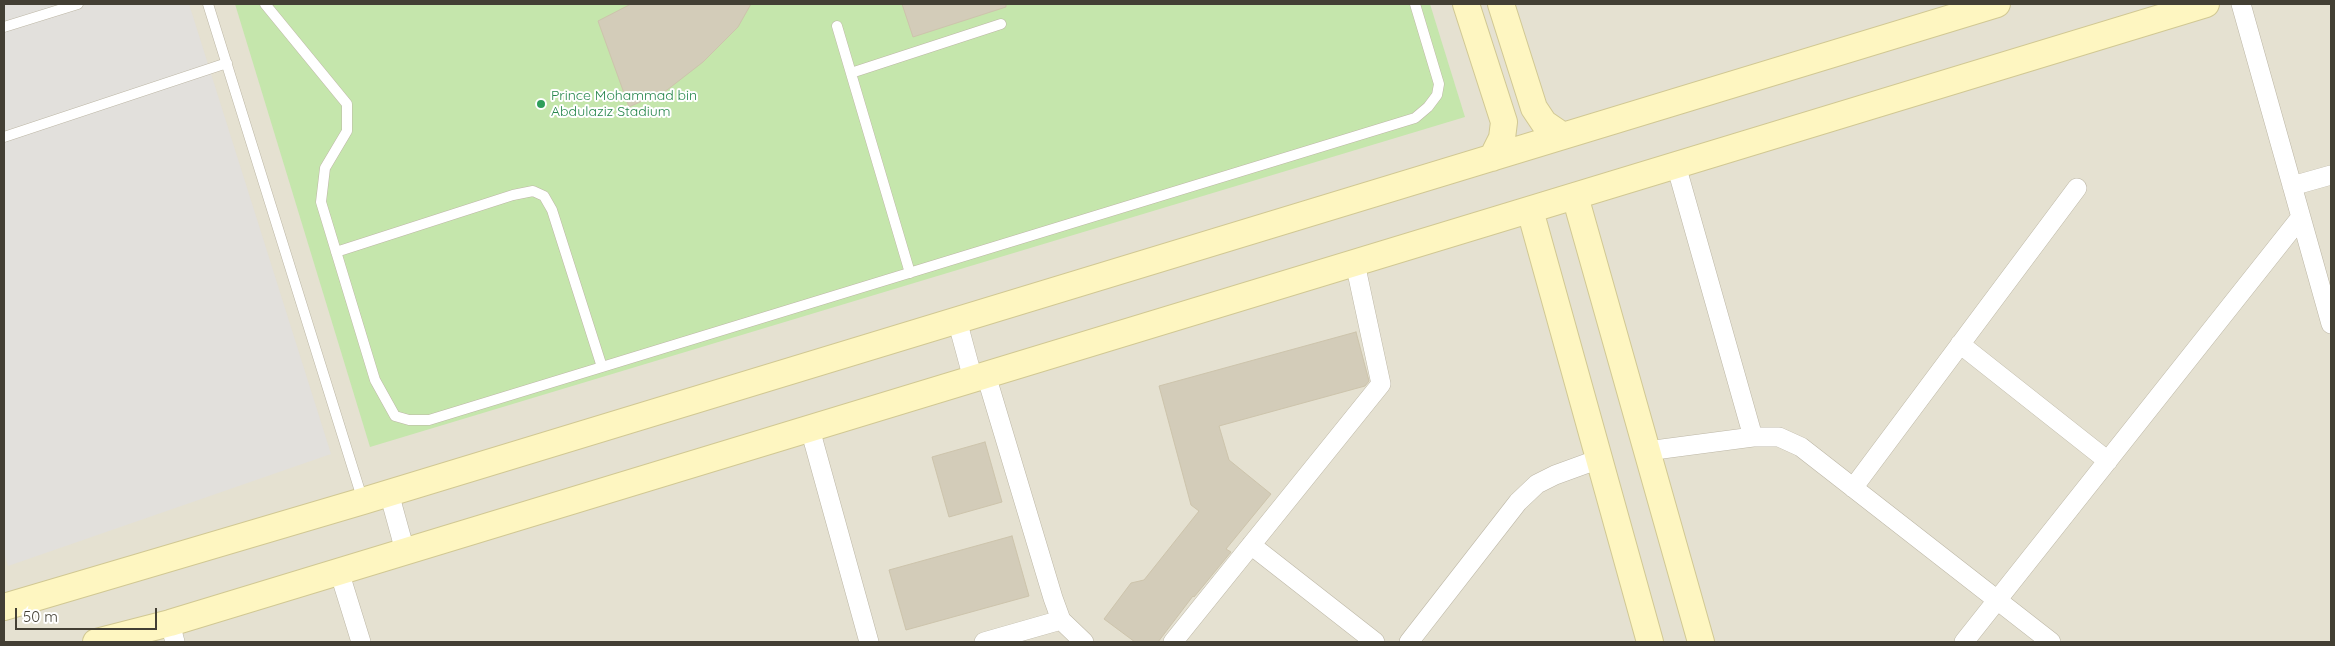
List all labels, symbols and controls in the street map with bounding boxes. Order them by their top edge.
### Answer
place label: Prince Mohammad bin Abdulaziz Stadium [551,88,697,120]
marker: Prince Mohammad bin Abdulaziz Stadium [535,98,547,110]
scale bar [18,598,160,630]
text: 50 m [23,607,58,626]

